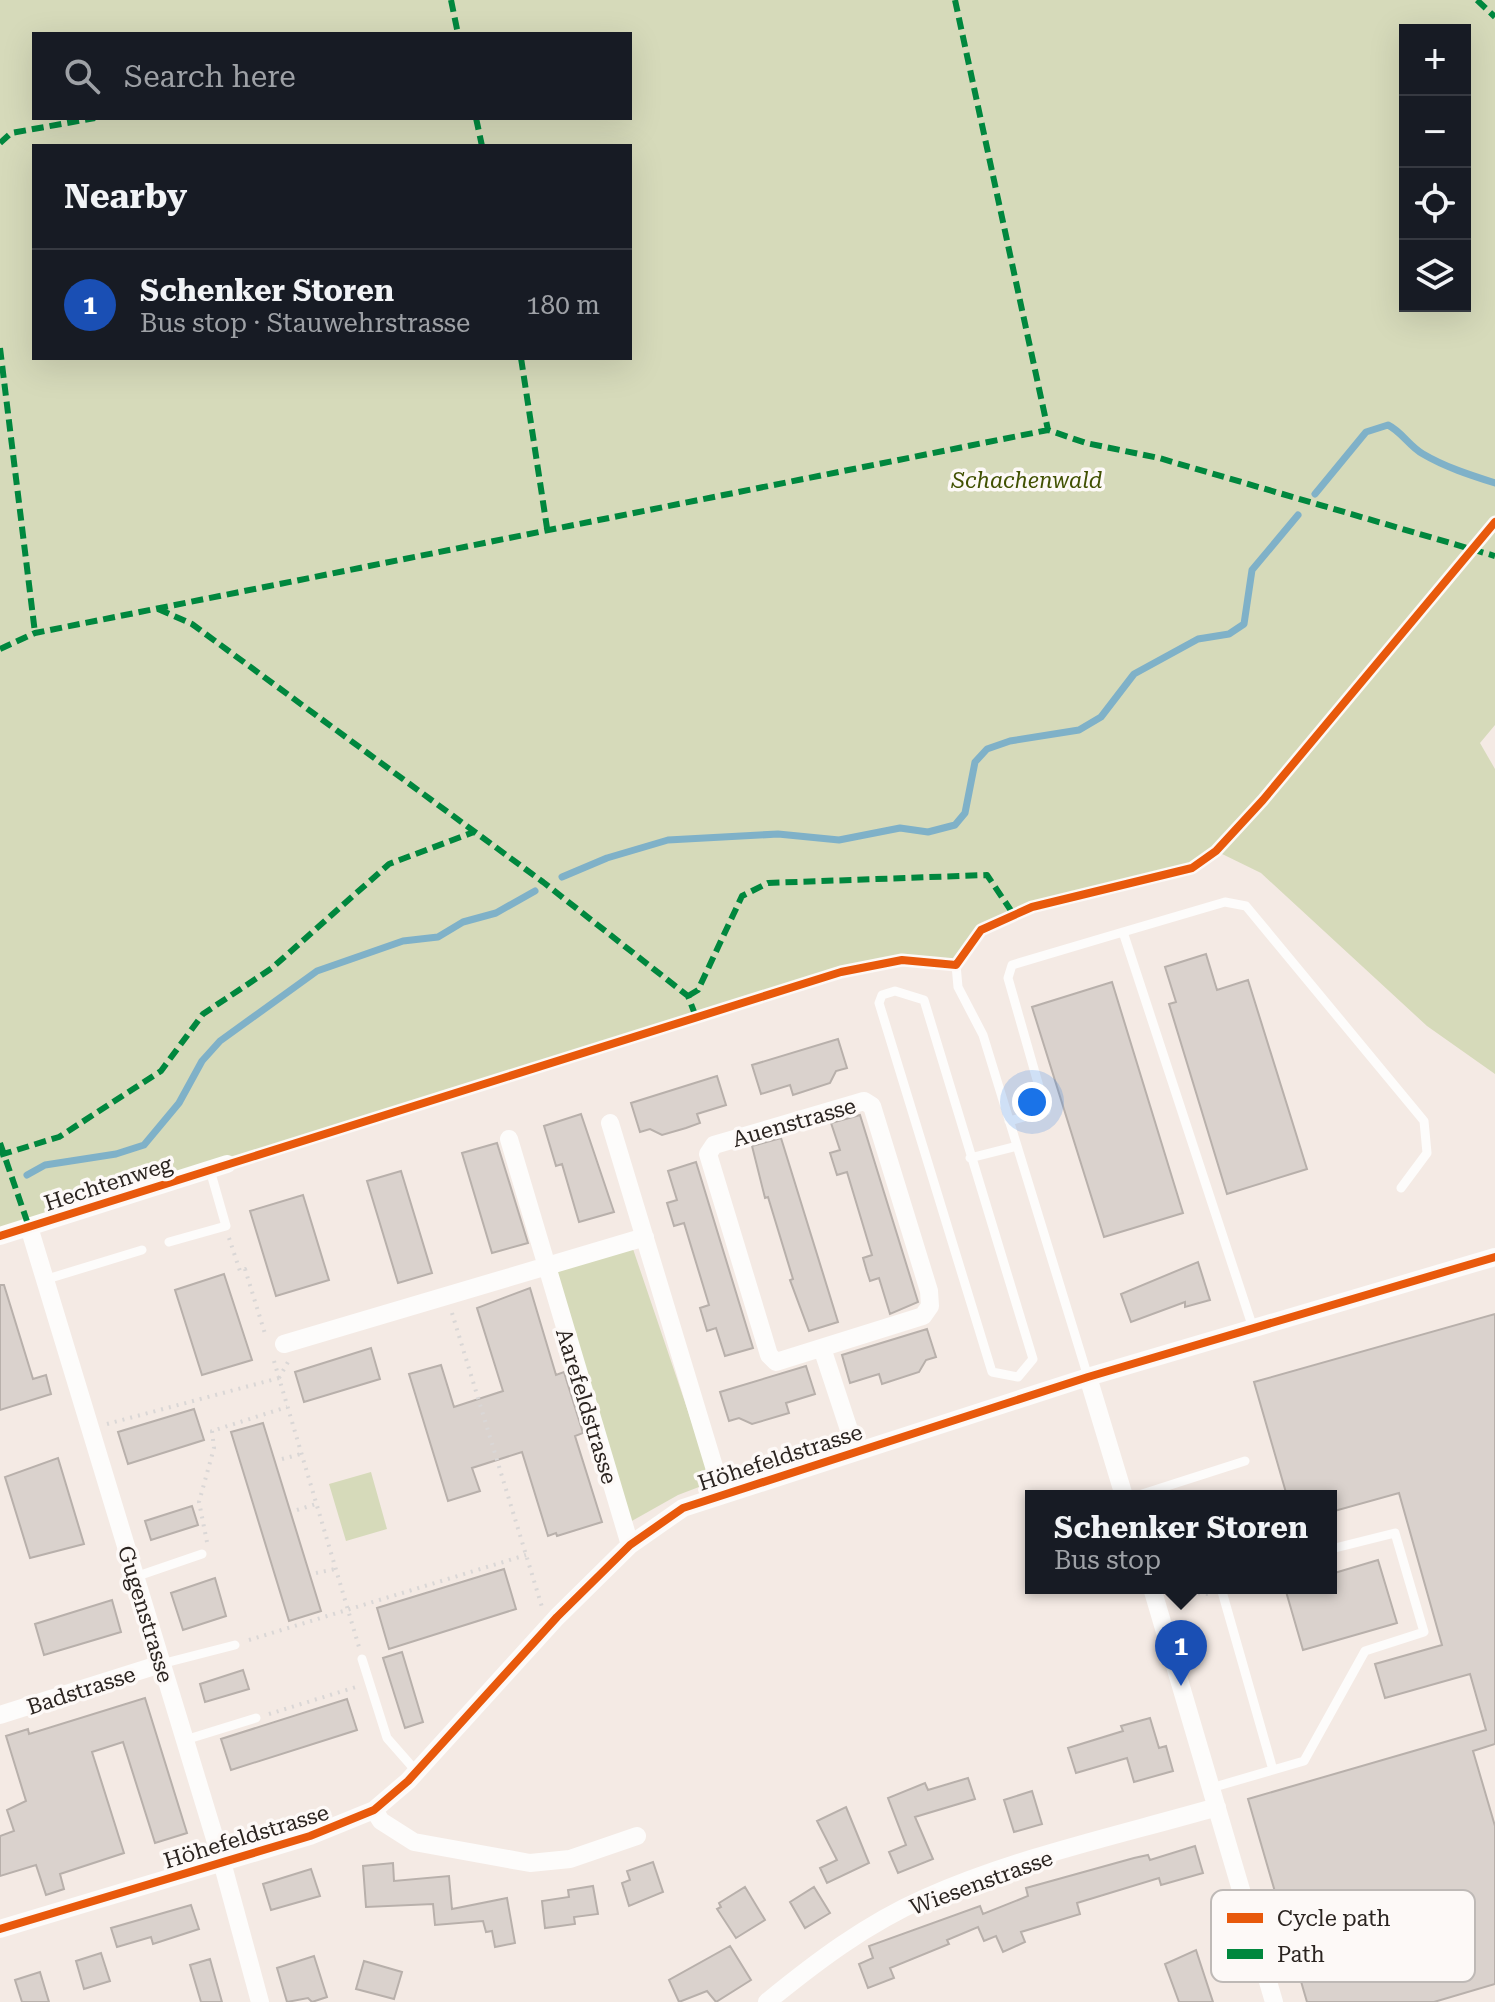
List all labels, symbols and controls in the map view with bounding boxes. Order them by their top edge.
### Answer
map controls [1399,24,1471,312]
button: + [1399,24,1471,96]
search box [32,32,632,120]
icon: search [60,54,104,98]
text: Search here [124,59,296,94]
button: − [1399,96,1471,168]
button: locate [1399,168,1471,240]
text: Nearby [64,176,187,216]
button: layers [1399,240,1471,312]
text: Schenker Storen [140,273,394,308]
text: 1 [83,290,97,320]
text: 180 m [526,290,600,320]
text: Bus stop · Stauwehrstrasse [140,308,470,338]
park label: Schachenwald [950,468,1103,493]
your location [1012,1082,1052,1122]
street label: Auenstrasse [729,1093,859,1152]
street label: Hechtenweg [41,1151,176,1216]
street label: Aarefeldstrasse [551,1325,622,1487]
street label: Höhefeldstrasse [695,1419,865,1496]
popup [1025,1490,1337,1594]
text: Schenker Storen [1054,1510,1308,1545]
street label: Gugenstrasse [113,1543,178,1686]
text: Bus stop [1054,1545,1161,1575]
pin: 1 [1155,1620,1207,1686]
street label: Badstrasse [24,1661,139,1720]
street label: Höhefeldstrasse [161,1799,332,1873]
street label: Wiesenstrasse [906,1845,1056,1920]
legend [1211,1890,1475,1982]
text: Cycle path [1277,1906,1391,1931]
text: Path [1277,1942,1325,1967]

